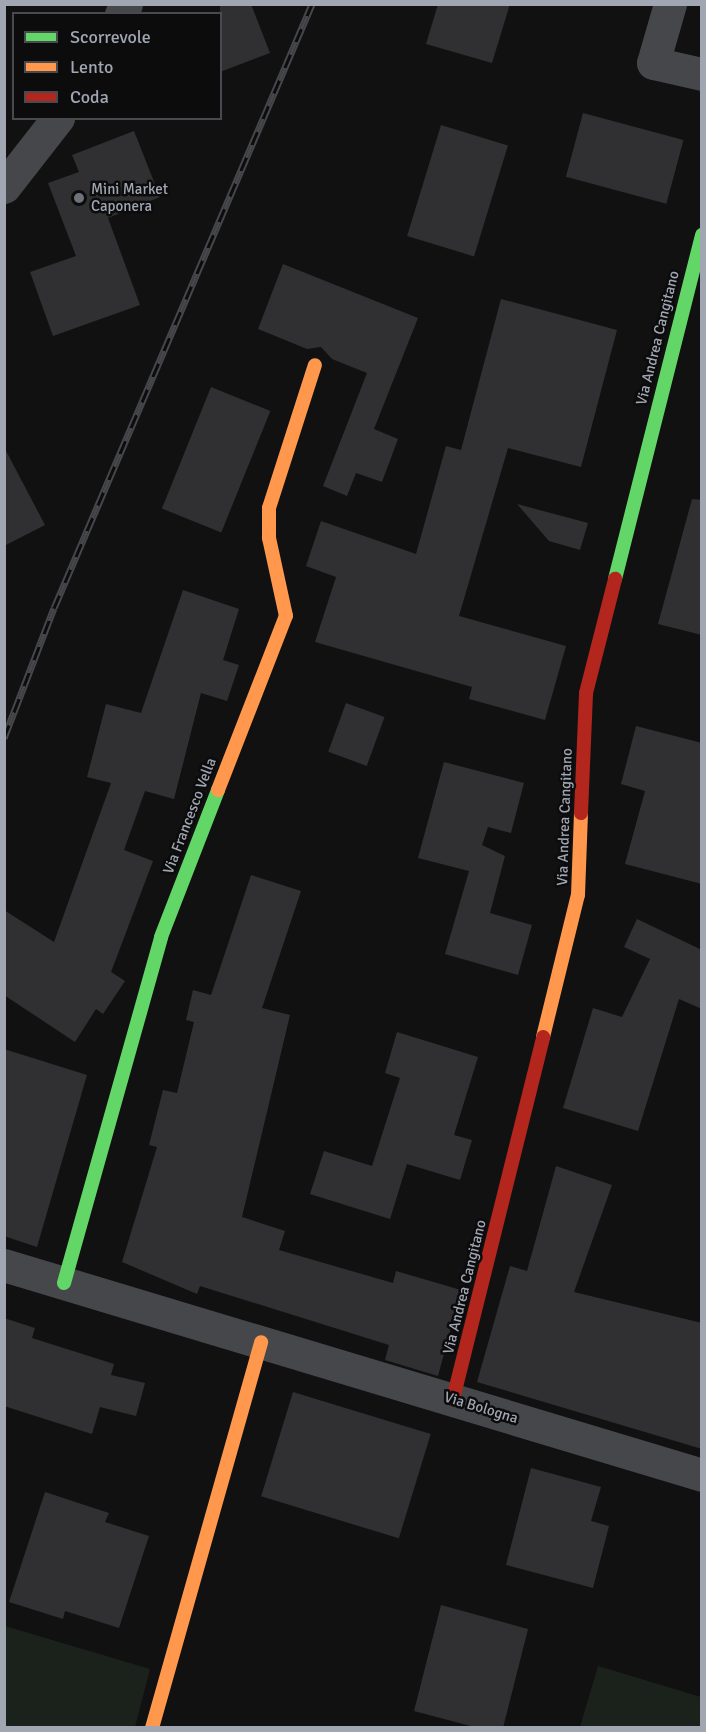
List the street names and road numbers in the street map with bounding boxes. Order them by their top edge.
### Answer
street label: Via Andrea Cangitano [633,269,683,407]
street label: Via Andrea Cangitano [554,748,576,886]
street label: Via Francesco Vella [160,755,220,877]
street label: Via Andrea Cangitano [440,1218,490,1356]
street label: Via Bologna [442,1388,520,1428]

